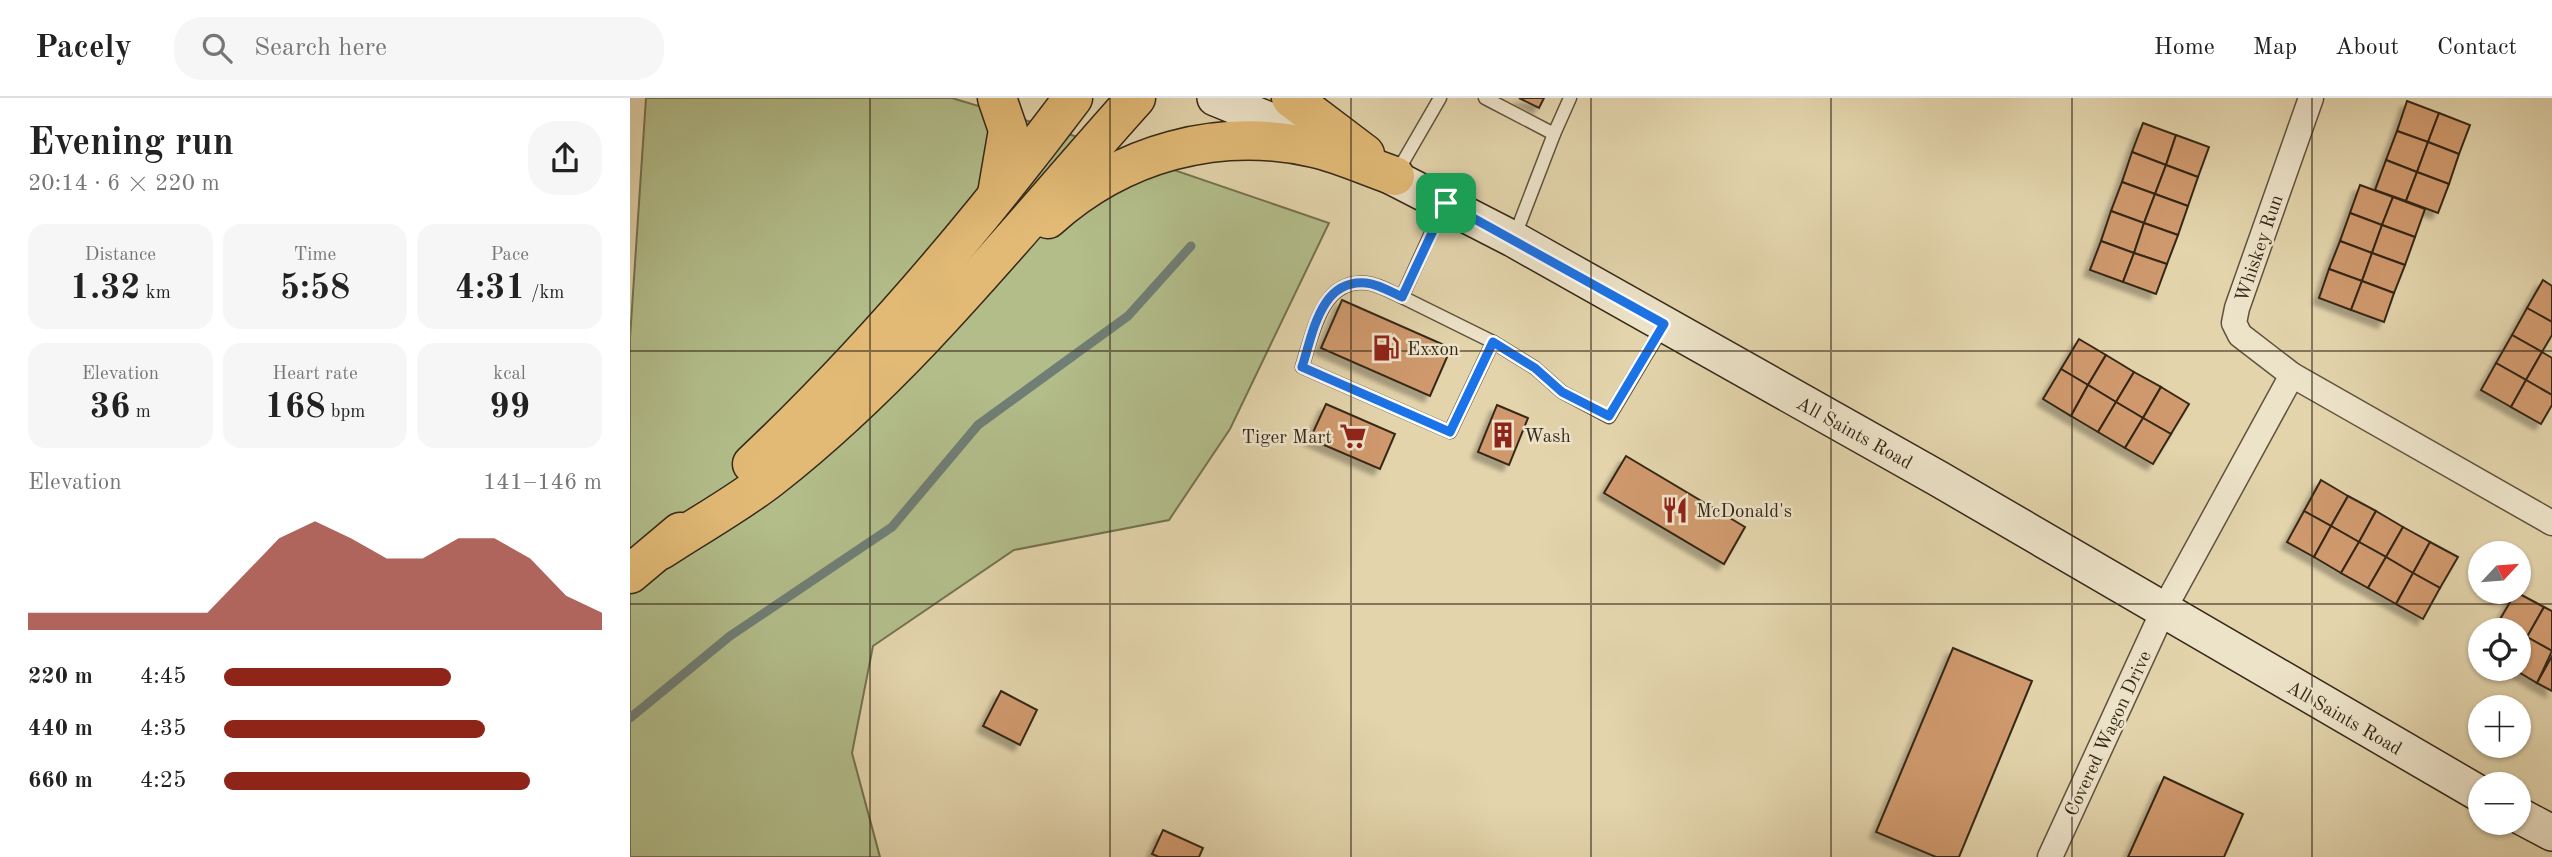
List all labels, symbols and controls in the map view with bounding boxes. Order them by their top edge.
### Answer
search box [174,17,664,80]
icon: search [198,29,236,67]
text: Pacely [35,32,132,65]
text: Search here [254,35,387,61]
text: Home [2154,36,2215,60]
text: Map [2253,36,2297,60]
text: About [2335,36,2399,60]
text: Contact [2437,36,2517,60]
button: share [528,121,602,195]
text: Evening run [28,125,234,163]
text: 20:14 · 6 × 220 m [28,172,220,195]
pin [1416,173,1476,233]
icon: arrive [1427,184,1465,222]
street label: Whiskey Run [2233,193,2288,305]
text: Distance [85,246,156,265]
text: Time [294,246,336,265]
text: Pace [490,246,529,265]
text: 1.32 [70,271,141,306]
text: 5:58 [280,271,350,306]
text: 4:31 [455,271,526,306]
text: km [141,284,171,303]
text: /km [526,284,564,303]
fuel station icon: Exxon [1371,333,1401,363]
place label: Exxon [1407,341,1459,360]
text: Elevation [82,365,159,384]
text: Heart rate [272,365,358,384]
text: kcal [493,365,526,384]
text: 36 [90,390,130,425]
text: 168 [265,390,325,425]
text: 99 [489,390,530,425]
street label: All Saints Road [1793,395,1915,474]
text: m [130,403,151,422]
text: bpm [325,403,365,422]
building icon: Wash [1488,420,1518,450]
supermarket icon: Tiger Mart [1338,421,1368,451]
place label: Wash [1524,428,1571,447]
place label: Tiger Mart [1241,429,1332,448]
text: Elevation [28,471,122,494]
text: 141–146 m [483,471,602,494]
restaurant icon: McDonald's [1660,495,1690,525]
place label: McDonald's [1696,503,1792,522]
north arrow [2468,541,2530,604]
map controls [2468,541,2531,835]
button: locate [2468,618,2531,681]
street label: Covered Wagon Drive [2063,648,2156,820]
text: 220 m [28,665,93,688]
text: 4:45 [140,665,186,688]
street label: All Saints Road [2283,679,2405,760]
button: + [2468,695,2531,758]
text: 440 m [28,717,93,740]
text: 4:35 [140,717,186,740]
text: 660 m [28,769,93,792]
text: 4:25 [140,769,186,792]
button: − [2468,772,2531,835]

